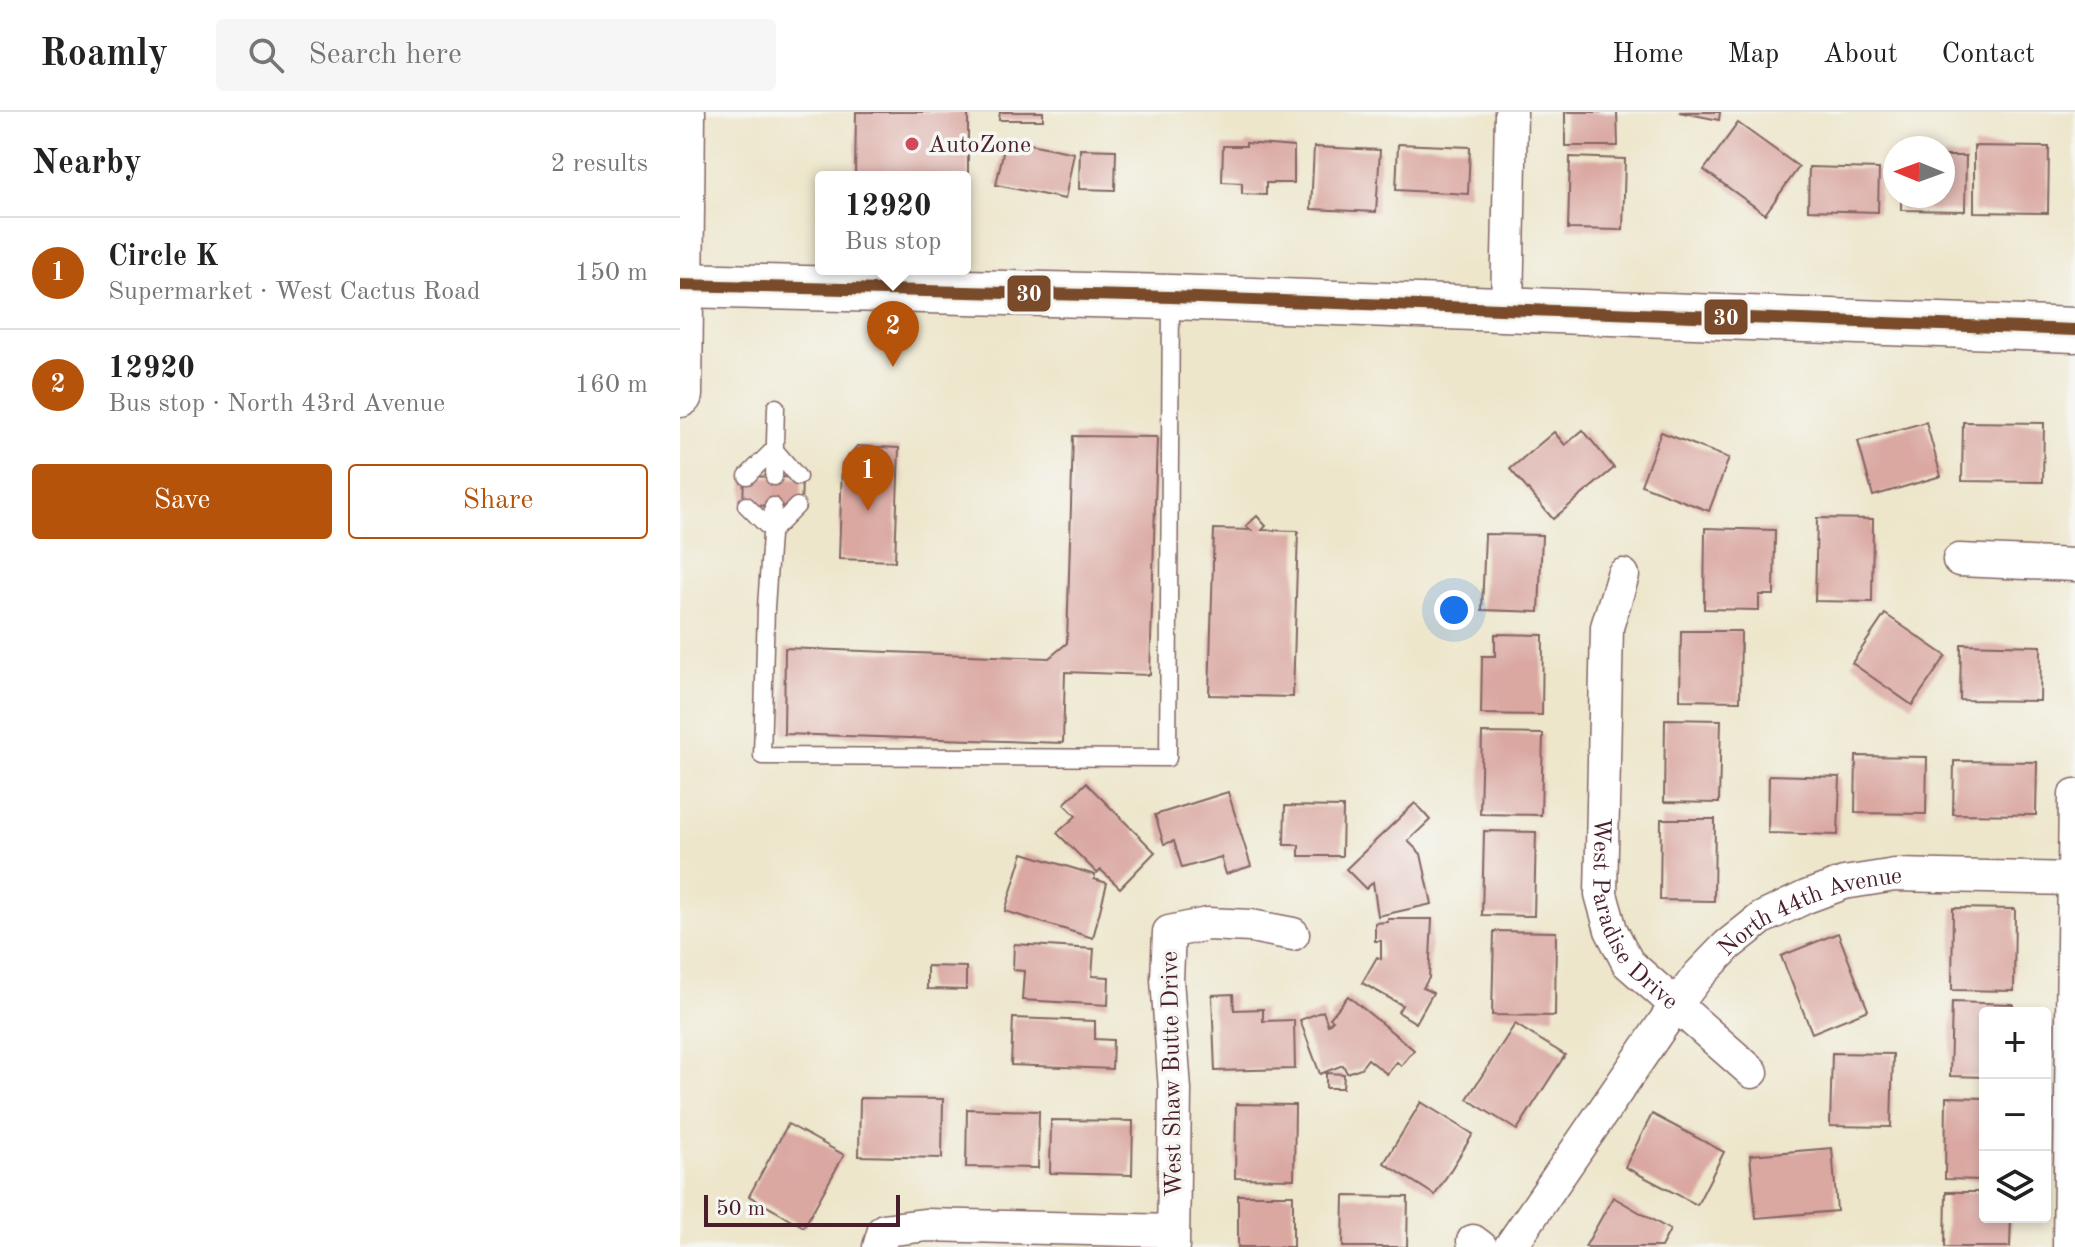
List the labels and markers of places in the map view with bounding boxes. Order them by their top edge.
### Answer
place label: AutoZone [928,134,1031,158]
marker: AutoZone [903,135,921,153]
pin: 2 [867,301,919,367]
pin: 1 [842,445,894,511]

